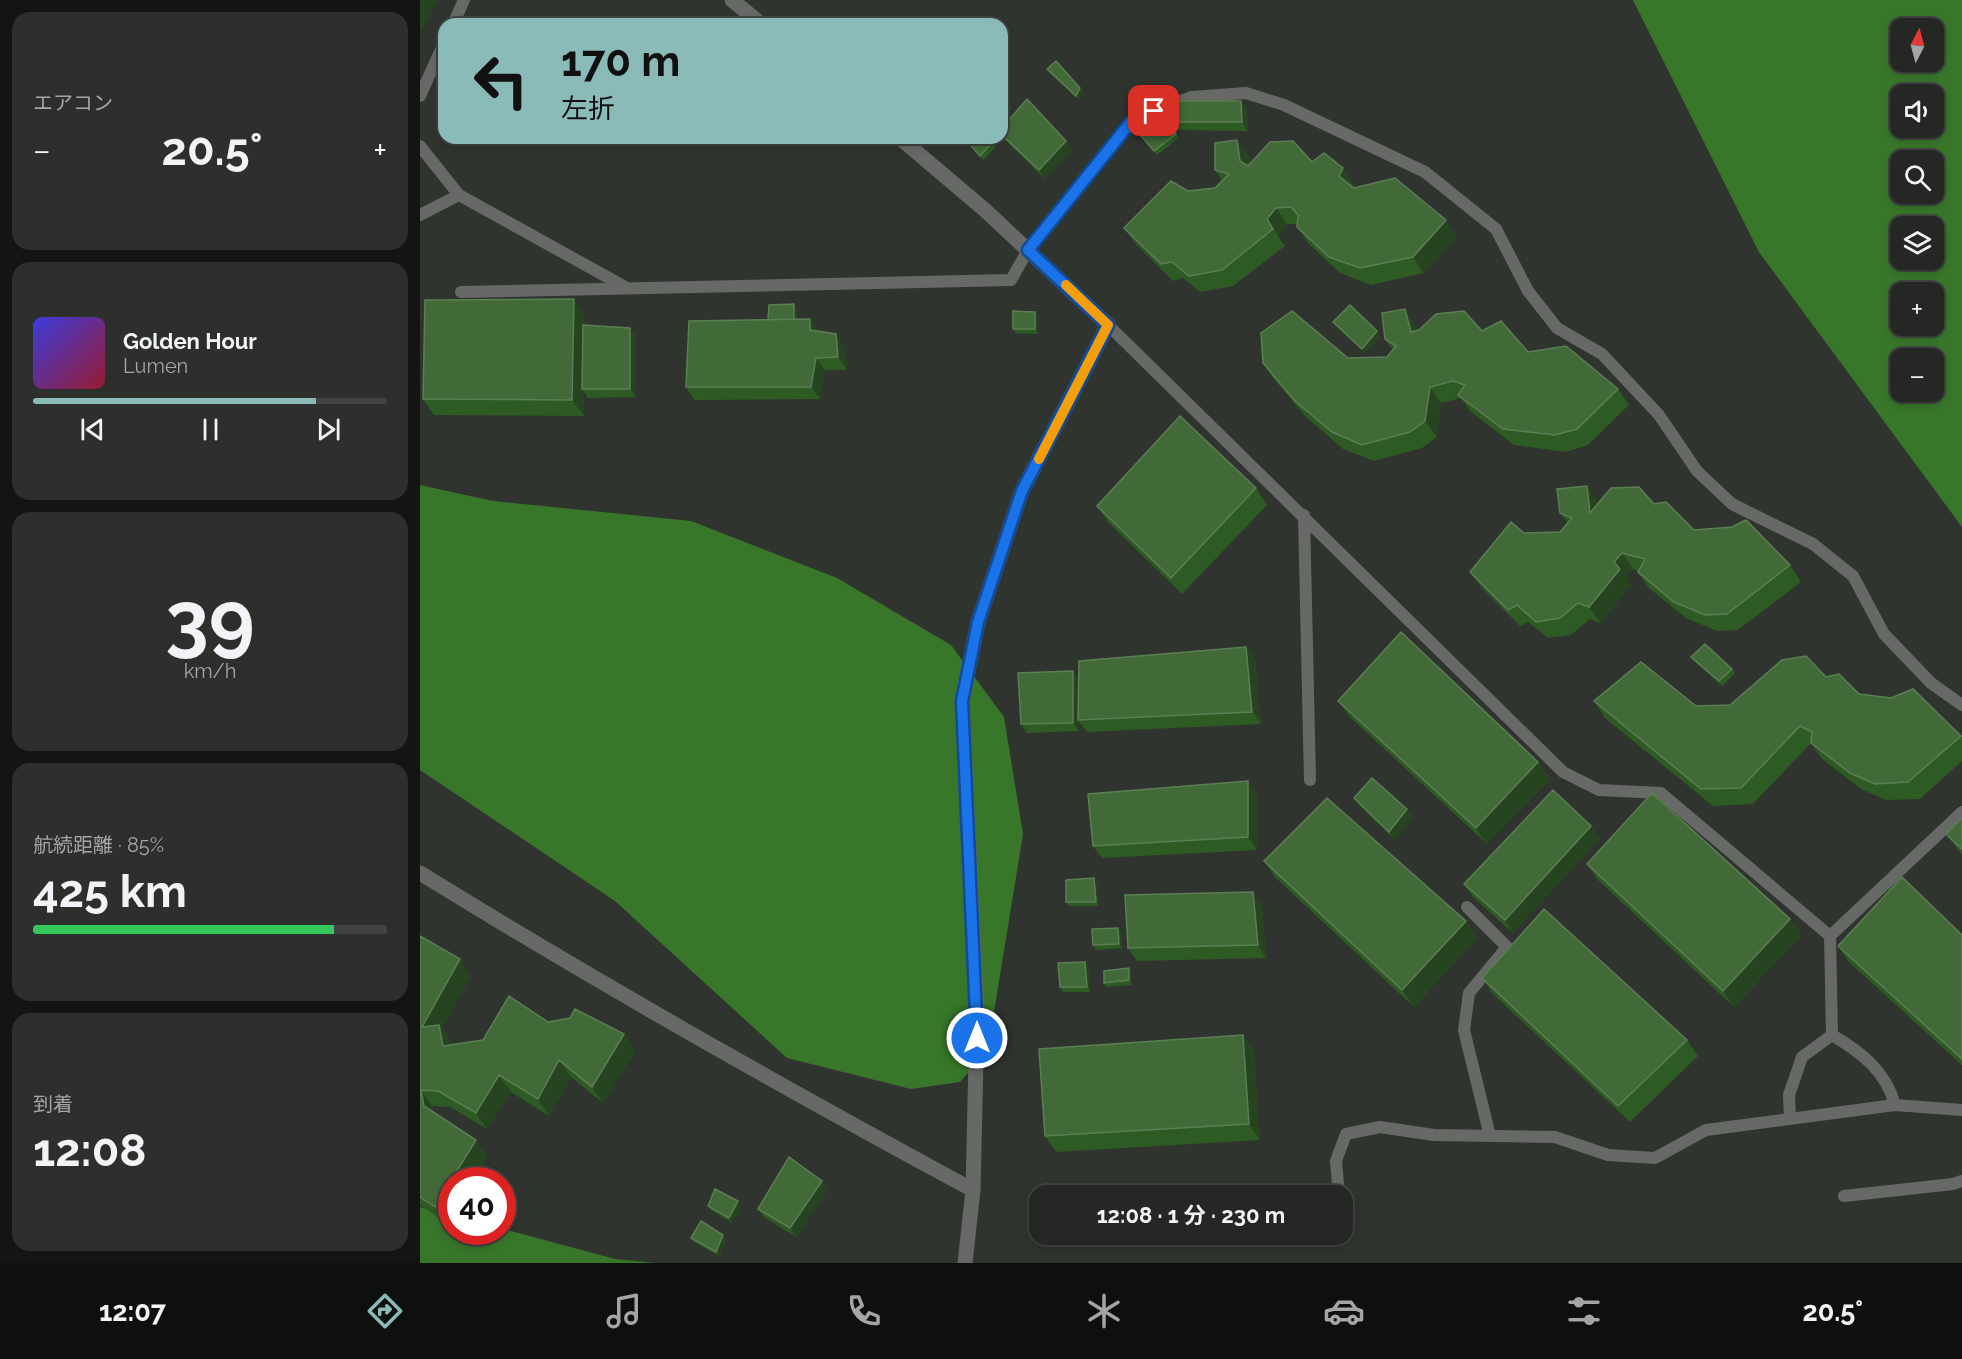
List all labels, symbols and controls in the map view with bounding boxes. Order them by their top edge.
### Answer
north arrow [1890,18,1944,72]
map controls [1890,18,1944,402]
text: 170 m [561,37,680,86]
icon: left [462,42,540,120]
button: sound [1890,84,1944,138]
pin [1128,85,1179,136]
text: エアコン [33,91,113,115]
text: 左折 [561,93,615,124]
icon: arrive [1137,94,1170,127]
text: 20.5° [162,123,262,176]
text: − [33,131,51,170]
text: + [373,131,387,170]
button: search [1890,150,1944,204]
button: layers [1890,216,1944,270]
button: + [1890,282,1944,336]
text: Golden Hour [123,328,257,354]
button: − [1890,348,1944,402]
text: Lumen [123,354,188,378]
icon: previous [76,413,109,446]
icon: pause [194,413,227,446]
icon: next [312,413,345,446]
text: 39 [165,574,255,665]
text: km/h [184,659,236,683]
text: 航続距離 · 85% [33,833,164,857]
text: 425 km [33,865,187,918]
position arrow [945,1006,1009,1070]
text: 到着 [33,1092,73,1116]
text: 12:08 [33,1124,147,1177]
speed limit sign: 40 [438,1167,516,1245]
text: 12:08 · 1 分 · 230 m [1097,1202,1285,1228]
icon: directions [364,1290,406,1332]
icon: music [603,1290,645,1332]
icon: phone [843,1290,885,1332]
icon: climate [1083,1290,1125,1332]
icon: car [1323,1290,1365,1332]
icon: filters [1563,1290,1605,1332]
text: 12:07 [99,1296,166,1327]
text: 20.5° [1802,1296,1863,1327]

